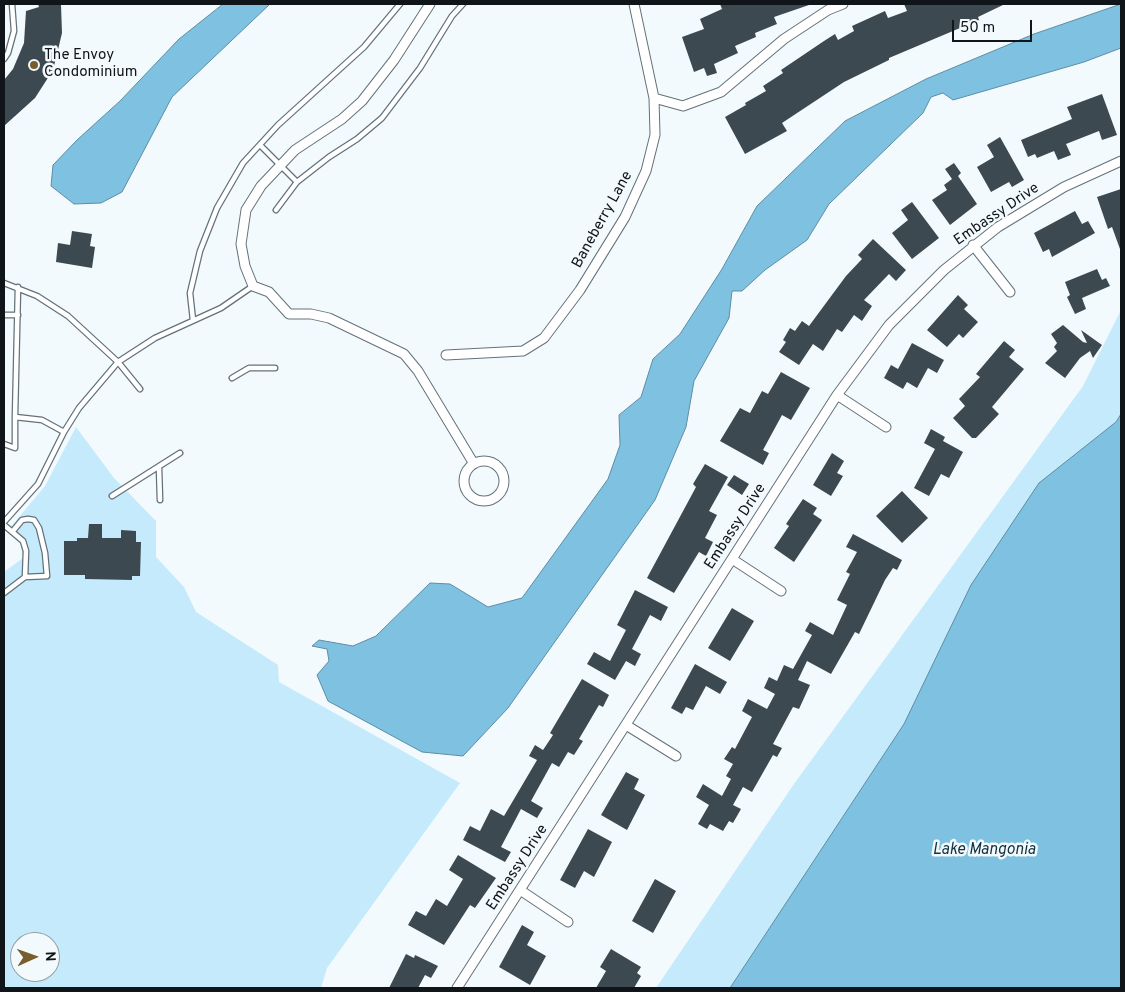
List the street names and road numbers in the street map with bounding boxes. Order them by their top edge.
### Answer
street label: Baneberry Lane [569,168,637,272]
street label: Embassy Drive [951,180,1043,250]
street label: Embassy Drive [702,481,770,573]
street label: Embassy Drive [484,822,552,914]

